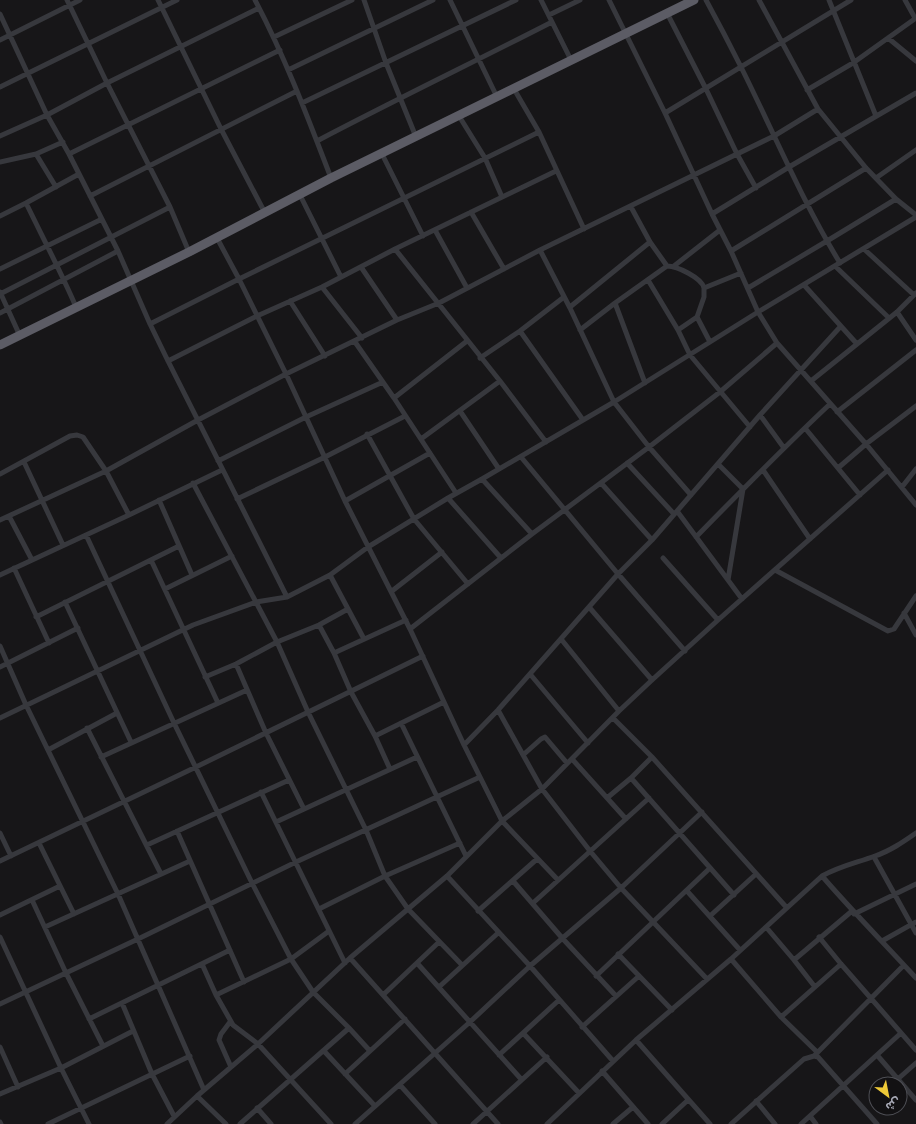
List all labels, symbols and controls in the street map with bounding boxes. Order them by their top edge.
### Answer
north arrow [868,1076,908,1116]
text: ش [883,1095,903,1114]

